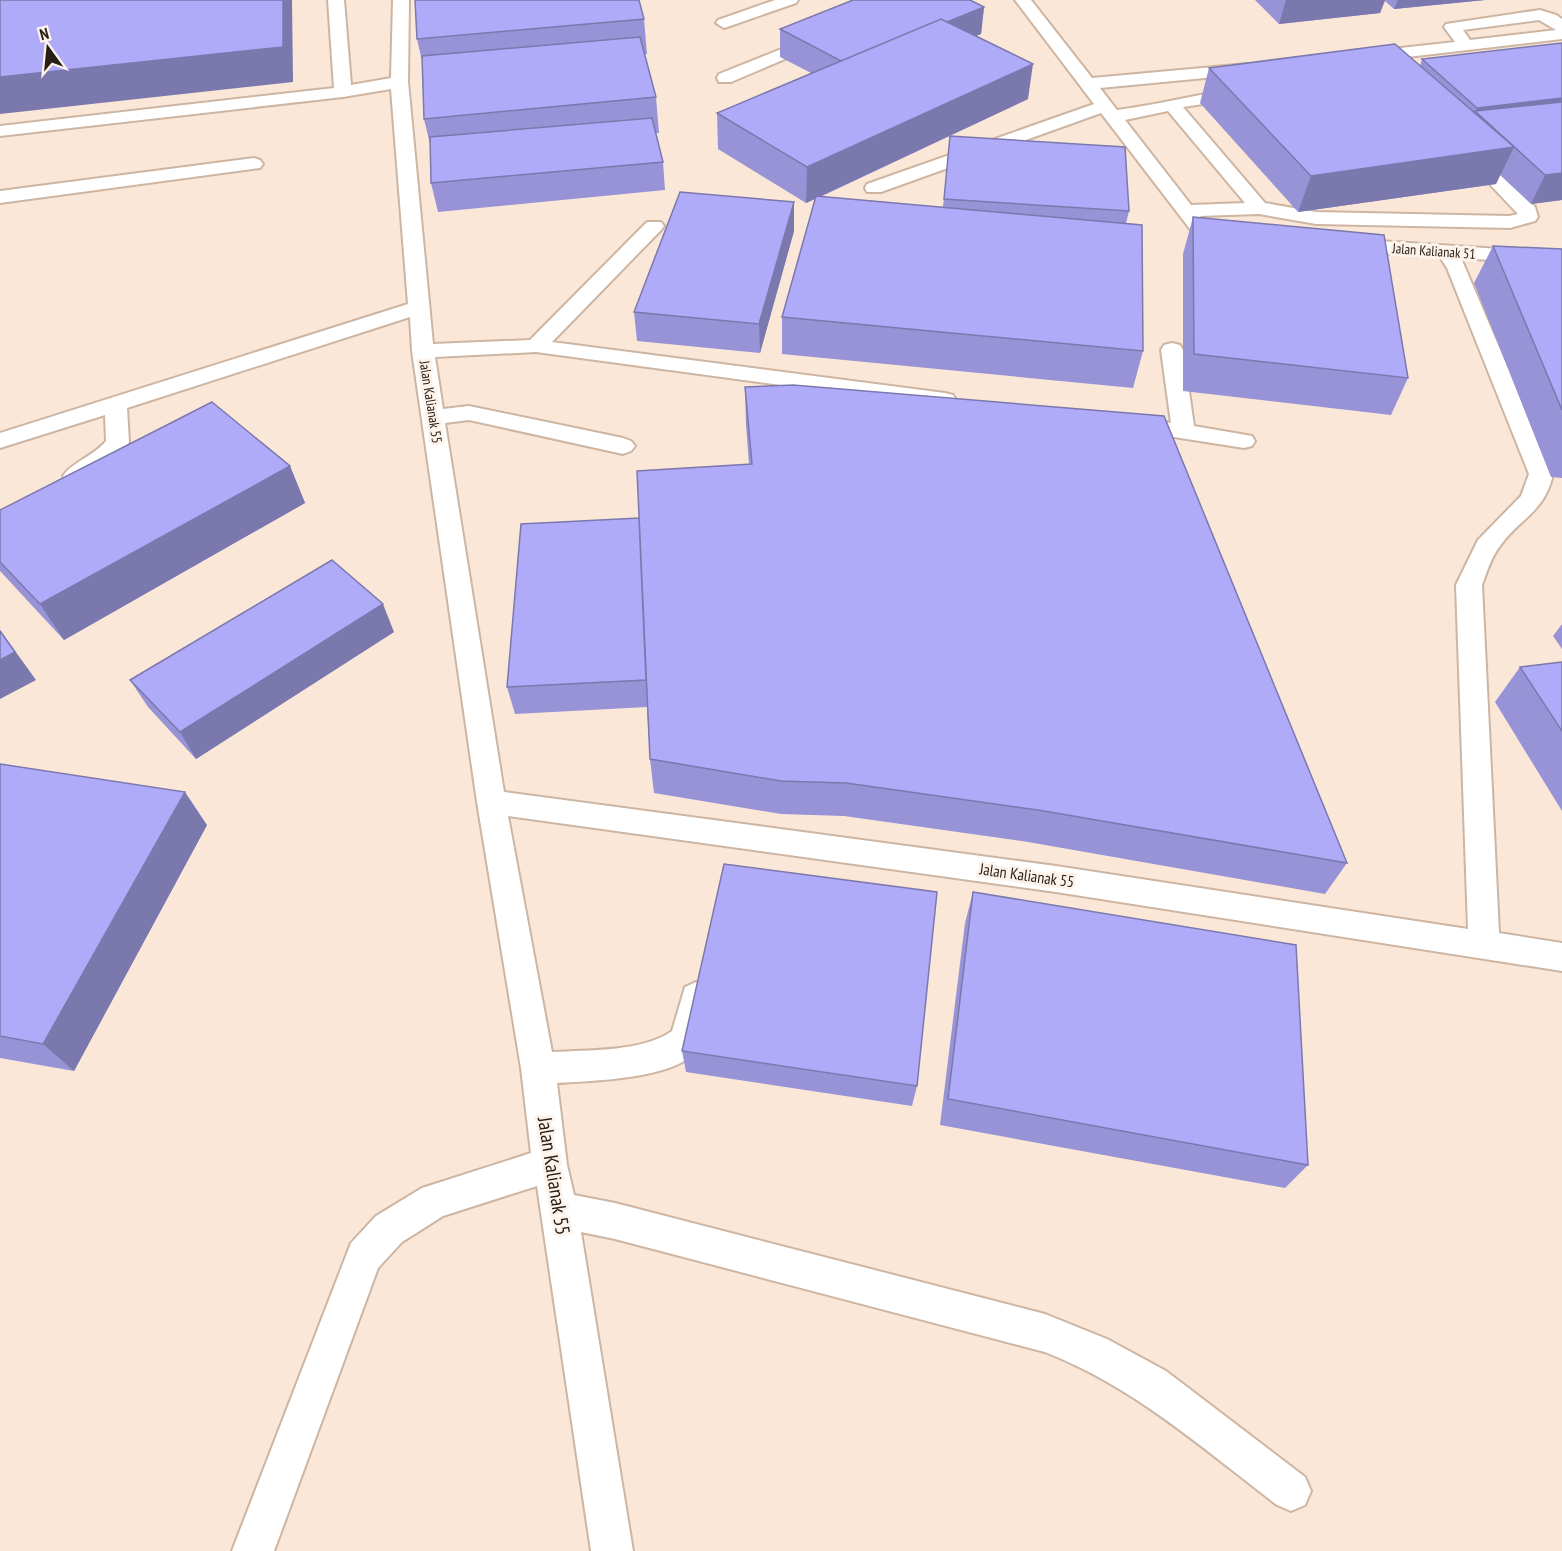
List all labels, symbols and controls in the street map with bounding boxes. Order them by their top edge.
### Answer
north arrow [18,18,78,78]
text: N [37,23,51,44]
street label: Jalan Kalianak 51 [1391,239,1476,263]
street label: Jalan Kalianak 55 [415,358,446,445]
street label: Jalan Kalianak 55 [977,858,1076,892]
street label: Jalan Kalianak 55 [532,1114,576,1237]

